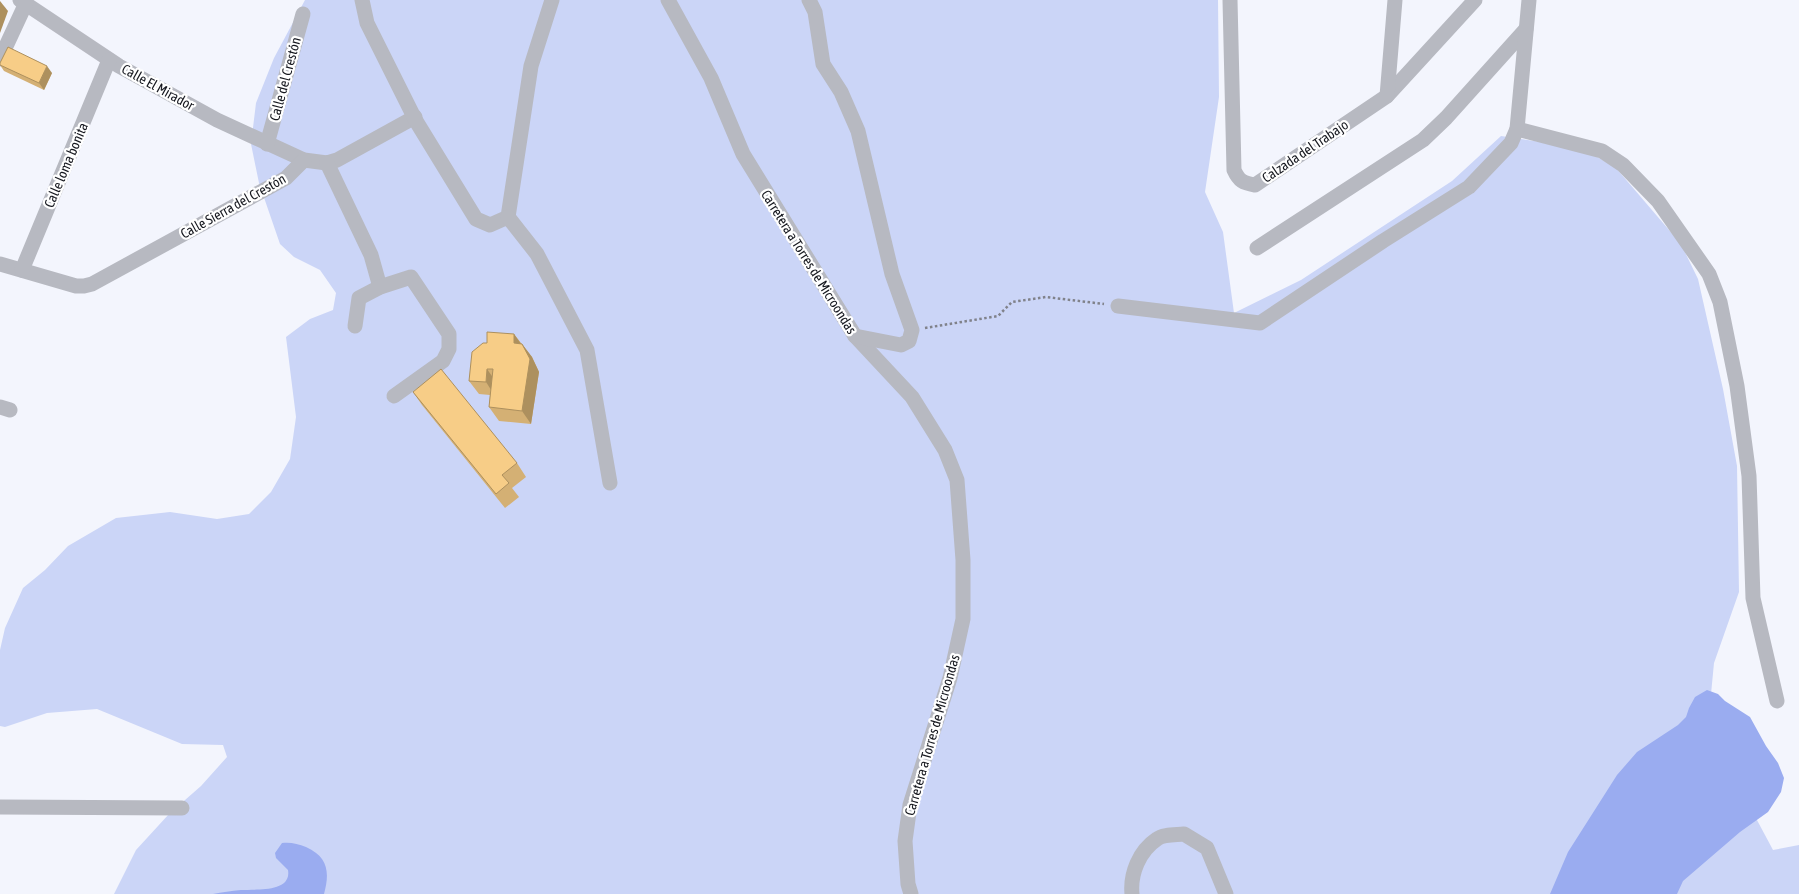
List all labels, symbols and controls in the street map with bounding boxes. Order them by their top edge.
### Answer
street label: Calle del Crestón [266,35,304,123]
street label: Calle El Mirador [119,61,198,114]
street label: Calzada del Trabajo [1259,116,1351,186]
street label: Calle loma bonita [41,120,91,210]
street label: Calle Sierra del Crestón [178,170,288,242]
street label: Carretera a Torres de Microondas [758,187,860,337]
street label: Carretera a Torres de Microondas [901,653,963,817]

